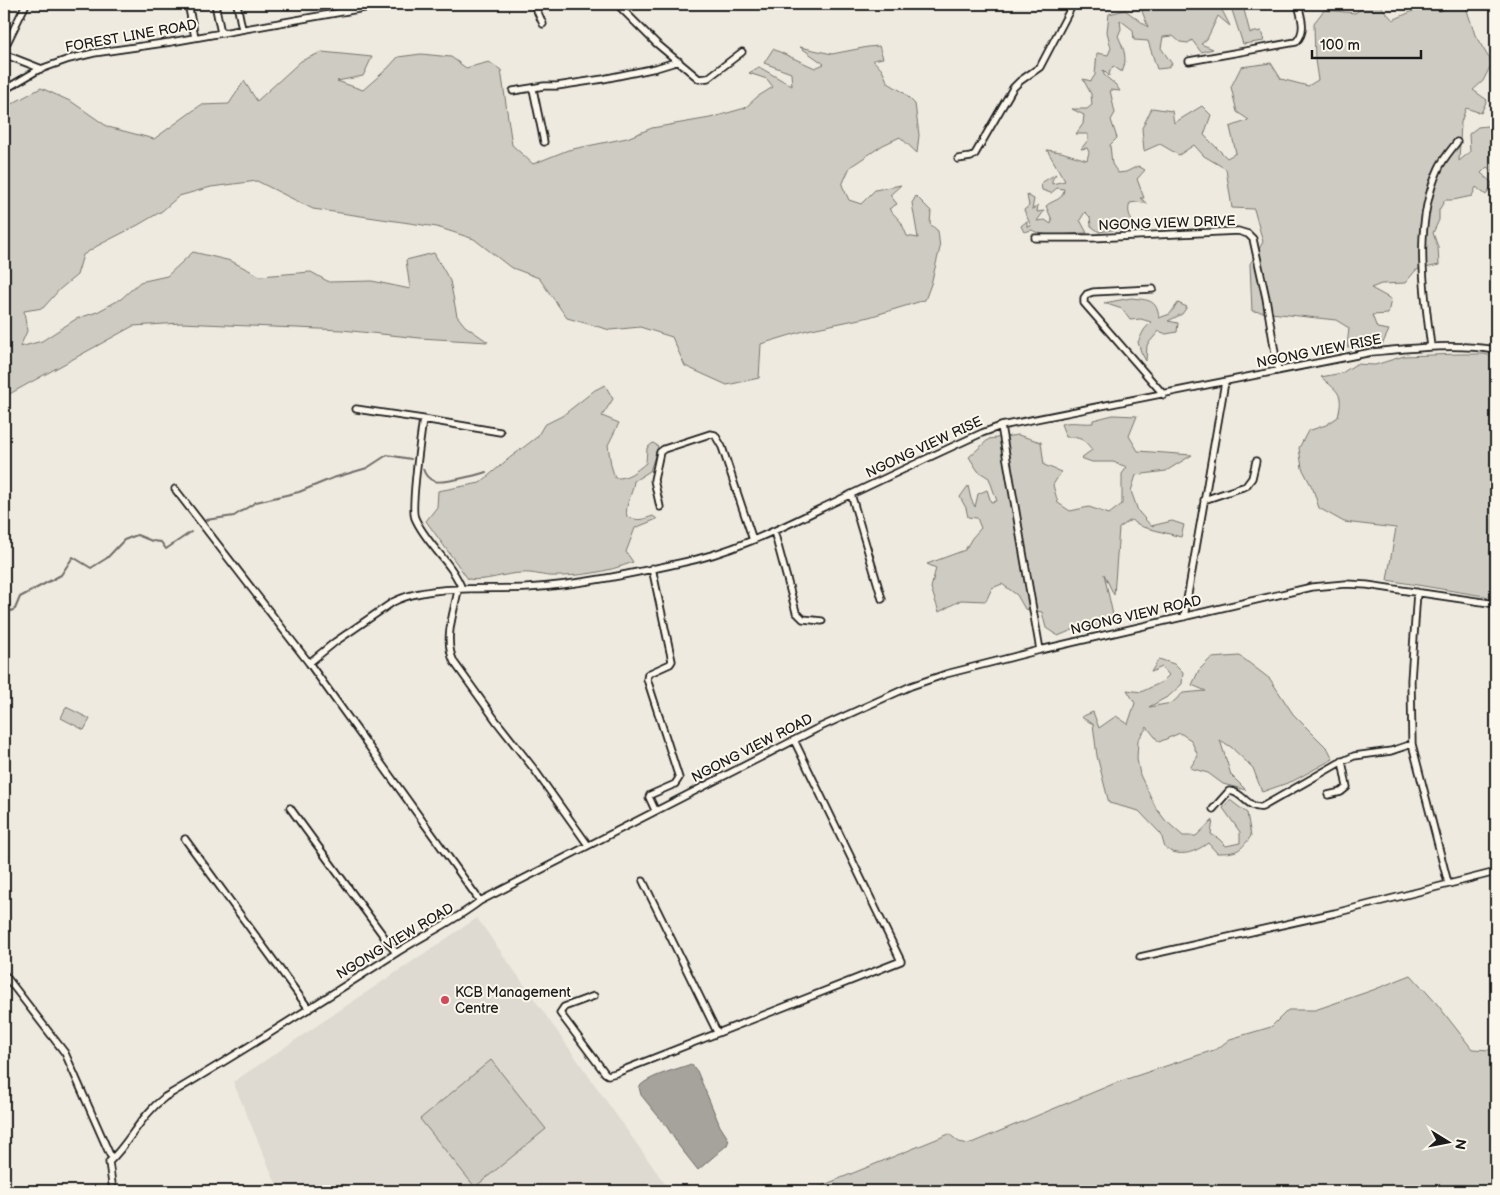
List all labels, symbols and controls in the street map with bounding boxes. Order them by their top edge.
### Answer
street label: FOREST LINE ROAD [64,16,198,56]
scale bar [1312,28,1421,60]
text: 100 m [1320,36,1360,55]
street label: NGONG VIEW DRIVE [1098,212,1236,234]
street label: NGONG VIEW RISE [1255,331,1383,371]
street label: NGONG VIEW RISE [863,412,985,482]
street label: NGONG VIEW ROAD [1069,592,1203,638]
street label: NGONG VIEW ROAD [689,710,815,786]
street label: NGONG VIEW ROAD [333,899,457,983]
place label: KCB Management Centre [455,984,572,1017]
marker: KCB Management Centre [439,994,451,1006]
north arrow [1422,1118,1472,1168]
text: N [1451,1138,1470,1151]

